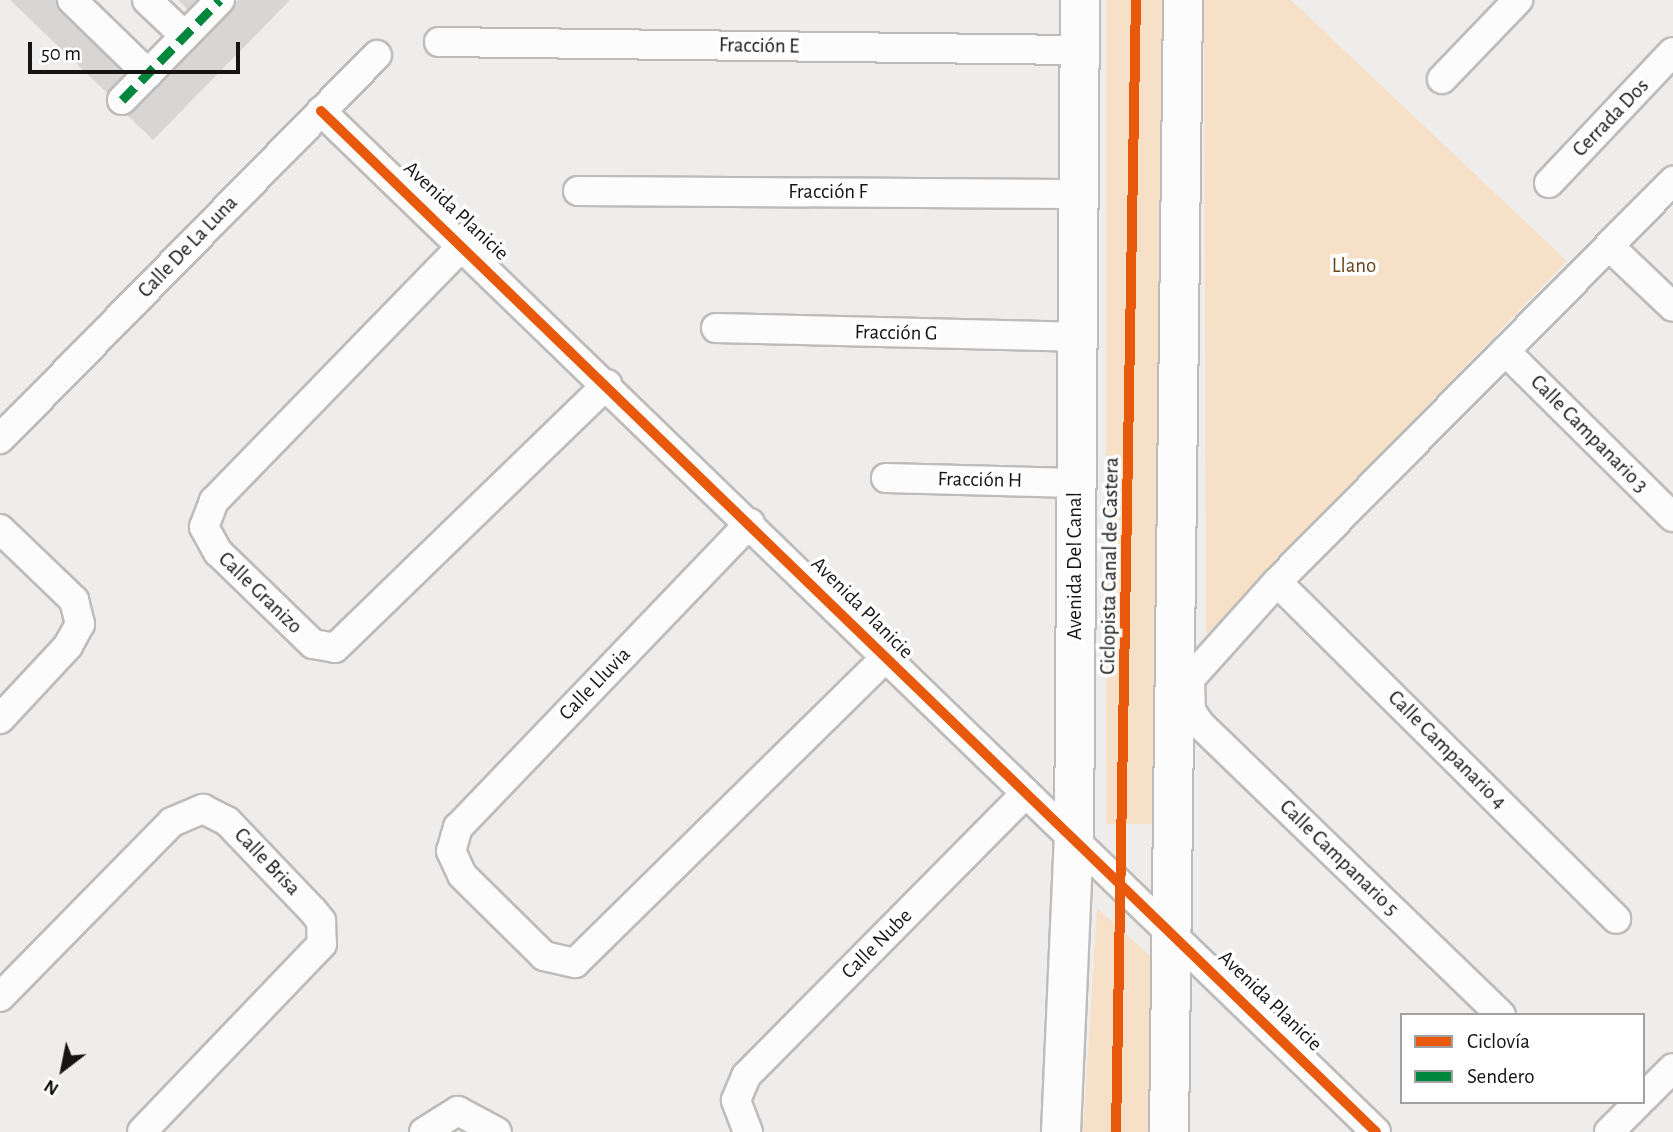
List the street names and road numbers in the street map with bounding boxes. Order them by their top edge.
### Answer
street label: Fracción E [719,33,799,59]
street label: Cerrada Dos [1568,74,1654,162]
street label: Avenida Planicie [398,156,514,266]
street label: Fracción F [788,179,868,205]
street label: Calle De La Luna [133,191,243,303]
street label: Fracción G [854,320,938,346]
street label: Calle Campanario 3 [1525,370,1653,498]
street label: Ciclopista Canal de Castera [1096,457,1124,675]
street label: Fracción H [937,467,1023,493]
street label: Avenida Del Canal [1062,492,1088,640]
street label: Calle Granizo [213,547,307,639]
street label: Avenida Planicie [806,552,918,664]
street label: Calle Lluvia [554,642,636,726]
street label: Calle Campanario 4 [1382,685,1512,815]
street label: Calle Campanario 5 [1274,795,1404,921]
street label: Calle Brisa [229,823,305,901]
street label: Calle Nube [836,903,918,985]
street label: Avenida Planicie [1213,945,1327,1057]

